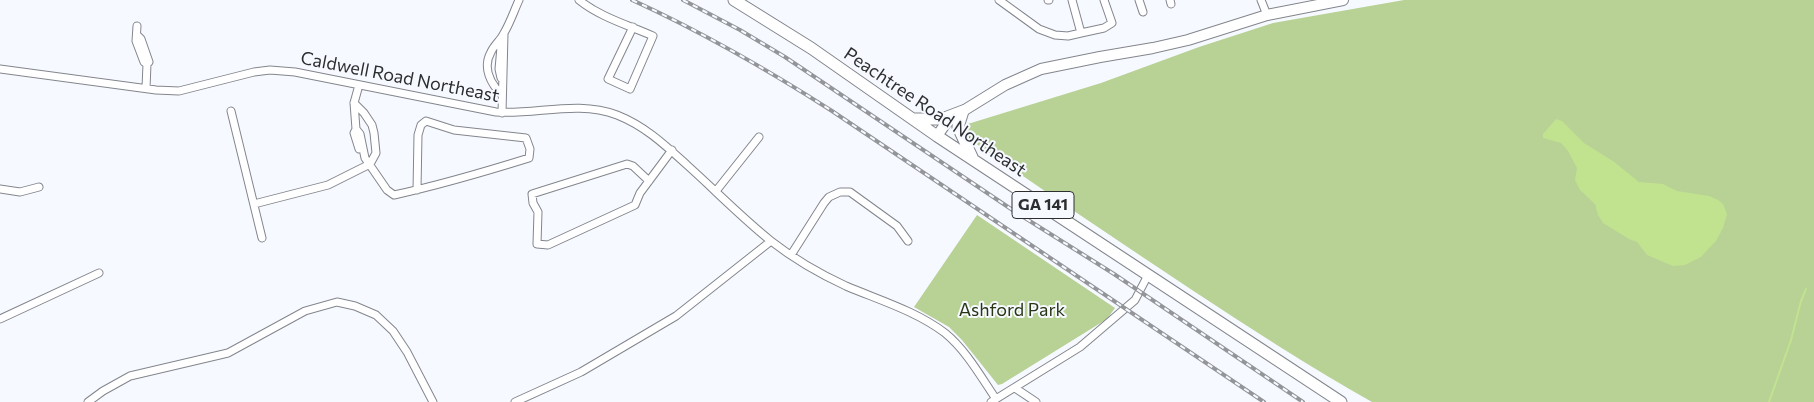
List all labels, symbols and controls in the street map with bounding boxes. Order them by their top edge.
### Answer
street label: Peachtree Road Northeast [840,43,1030,181]
street label: Caldwell Road Northeast [299,47,501,107]
road number: GA 141 [1012,192,1074,218]
park label: Ashford Park [959,299,1065,321]

